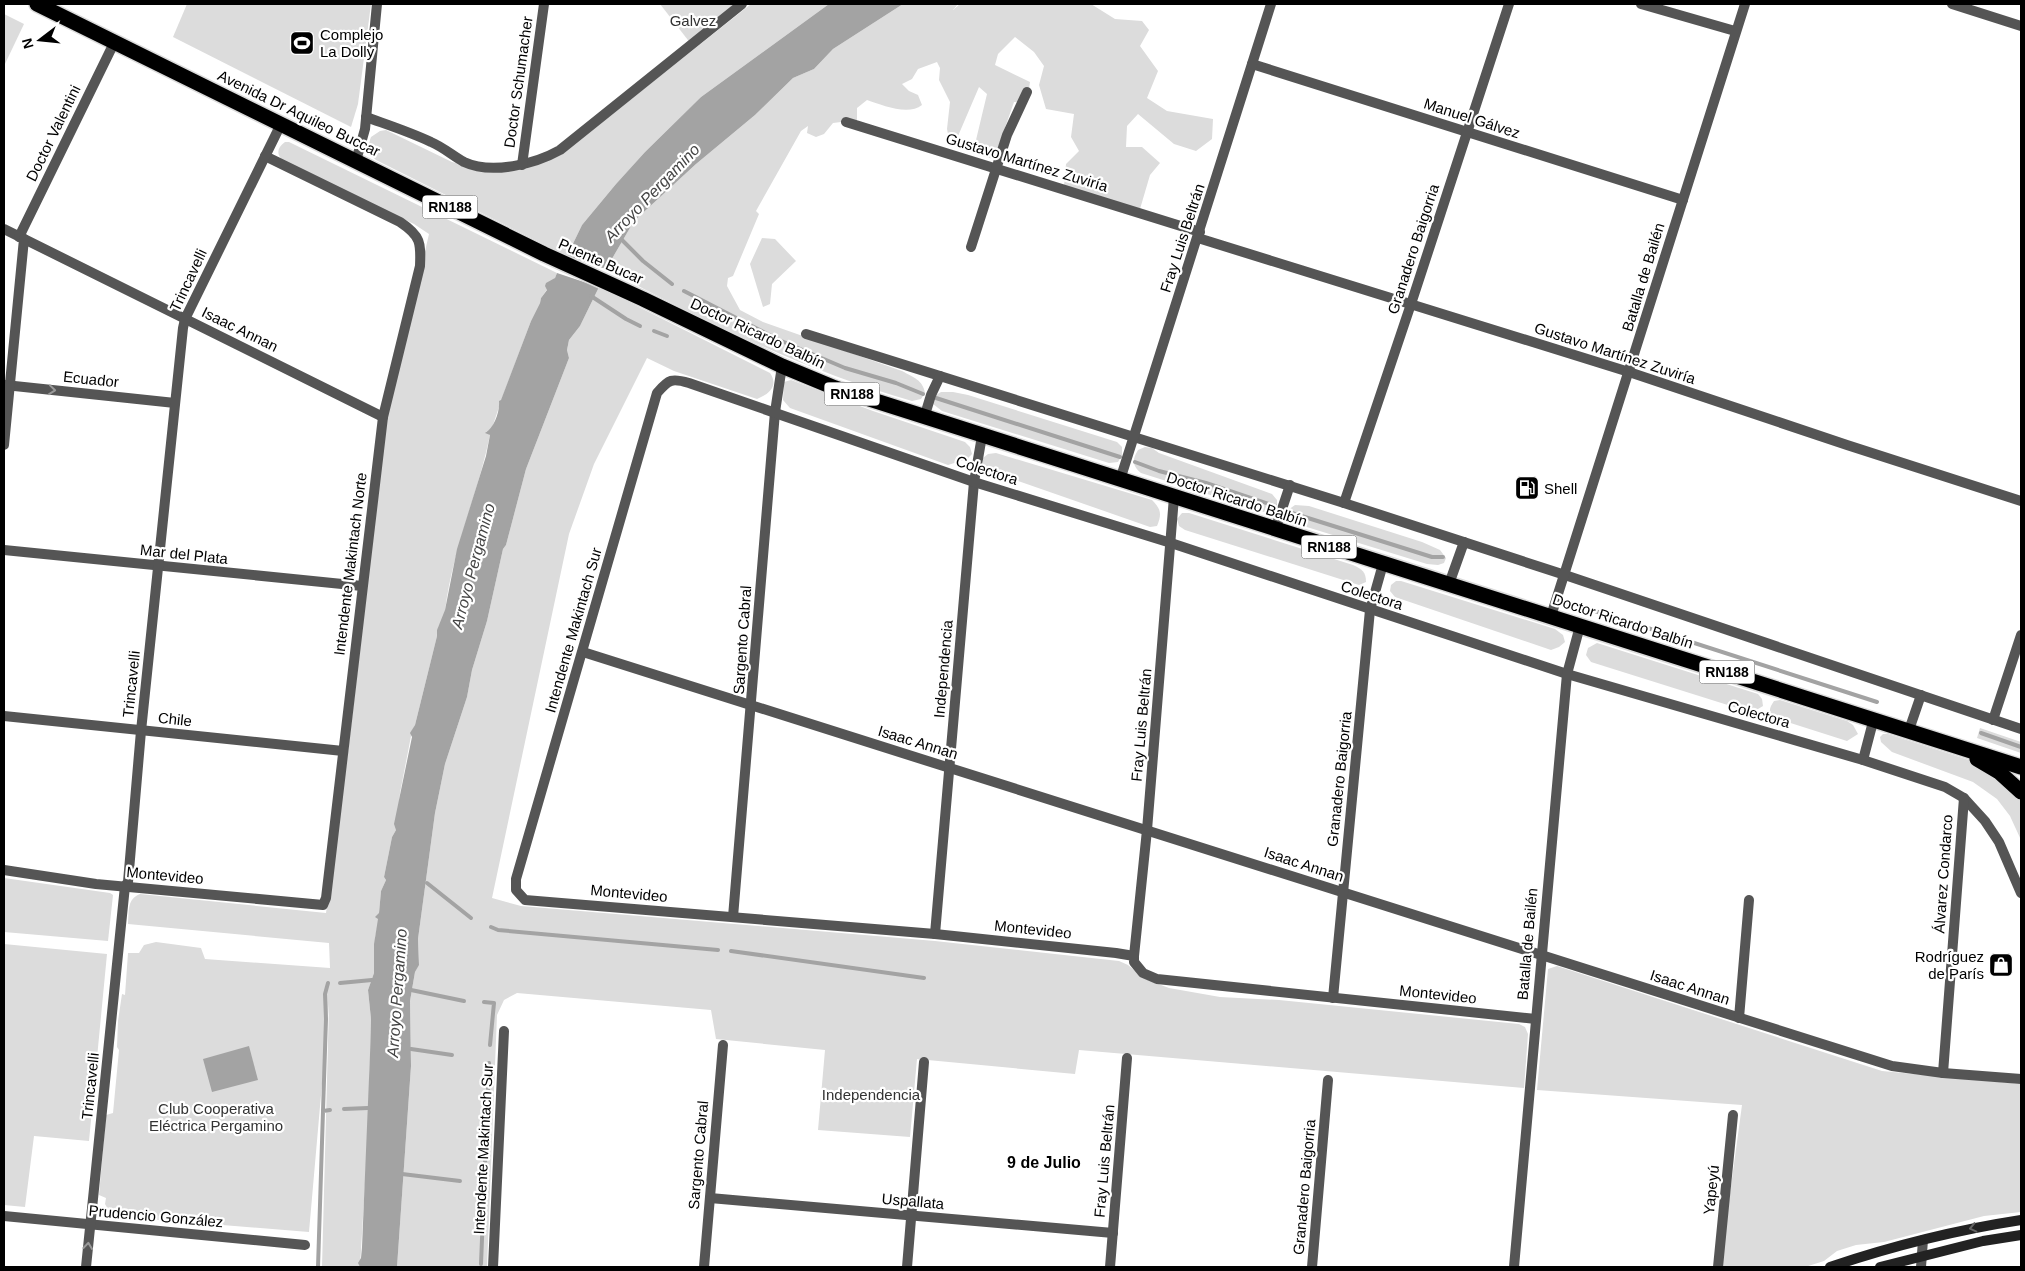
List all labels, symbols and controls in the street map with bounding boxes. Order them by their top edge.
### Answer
park label: Galvez [670,12,716,29]
north arrow [15,15,65,65]
street label: Doctor Schumacher [500,15,536,149]
place label: Complejo La Dolly [320,26,383,60]
sports icon: Complejo La Dolly [289,30,315,56]
text: N [18,37,37,51]
street label: Avenida Dr Aquileo Buccar [215,66,383,160]
street label: Doctor Valentini [22,82,84,184]
street label: Manuel Gálvez [1422,94,1522,142]
street label: Gustavo Martínez Zuviría [944,129,1111,195]
water label: Arroyo Pergamino [600,141,703,246]
street label: Fray Luis Beltrán [1156,181,1208,295]
street label: Granadero Baigorria [1384,181,1442,316]
road number: RN188 [422,196,478,218]
street label: Batalla de Bailén [1618,221,1668,333]
street label: Puente Bucar [556,235,646,287]
street label: Trincavelli [166,246,210,314]
street label: Doctor Ricardo Balbín [688,294,828,372]
street label: Isaac Annan [199,303,281,355]
street label: Gustavo Martínez Zuviría [1532,319,1698,387]
street label: Ecuador [62,368,120,390]
road number: RN188 [824,382,880,406]
one-way arrow [49,384,57,395]
street label: Colectora [954,452,1021,488]
street label: Doctor Ricardo Balbín [1165,468,1309,530]
street label: Intendente Makintach Norte [330,472,370,656]
fuel station icon: Shell [1514,475,1540,501]
place label: Shell [1544,480,1577,497]
water label: Arroyo Pergamino [448,501,498,631]
road number: RN188 [1302,536,1356,558]
street label: Mar del Plata [139,541,229,567]
street label: Intendente Makintach Sur [541,545,605,715]
street label: Colectora [1339,577,1406,613]
street label: Sargento Cabral [730,585,754,695]
street label: Doctor Ricardo Balbín [1551,590,1695,652]
street label: Independencia [930,619,956,719]
street label: Trincavelli [119,650,143,718]
road number: RN188 [1700,660,1754,684]
street label: Fray Luis Beltrán [1128,668,1154,782]
street label: Colectora [1726,697,1793,731]
street label: Chile [157,709,193,729]
street label: Granadero Baigorria [1323,710,1355,847]
street label: Isaac Annan [876,722,960,762]
street label: Álvarez Condarco [1930,814,1956,934]
street label: Isaac Annan [1262,843,1346,885]
street label: Montevideo [126,863,204,887]
street label: Montevideo [590,881,668,905]
street label: Batalla de Bailén [1514,887,1540,1001]
street label: Montevideo [994,916,1072,942]
water label: Arroyo Pergamino [384,928,410,1059]
place label: Rodríguez de París [1915,948,1984,982]
shop icon: Rodríguez de París [1988,952,2014,978]
street label: Isaac Annan [1648,966,1732,1008]
street label: Montevideo [1399,981,1477,1007]
street label: Trincavelli [78,1052,102,1120]
street label: Intendente Makintach Sur [470,1063,496,1235]
park label: Independencia [822,1086,921,1103]
park label: Club Cooperativa Eléctrica Pergamino [149,1100,283,1134]
street label: Sargento Cabral [685,1100,711,1210]
street label: Fray Luis Beltrán [1091,1104,1117,1218]
street label: Granadero Baigorria [1290,1118,1318,1255]
district label: 9 de Julio [1007,1154,1081,1171]
street label: Yapeyú [1700,1164,1722,1216]
street label: Uspallata [881,1190,946,1212]
street label: Prudencio González [88,1202,224,1230]
one-way arrow [1969,1222,1978,1233]
one-way arrow [83,1242,94,1250]

